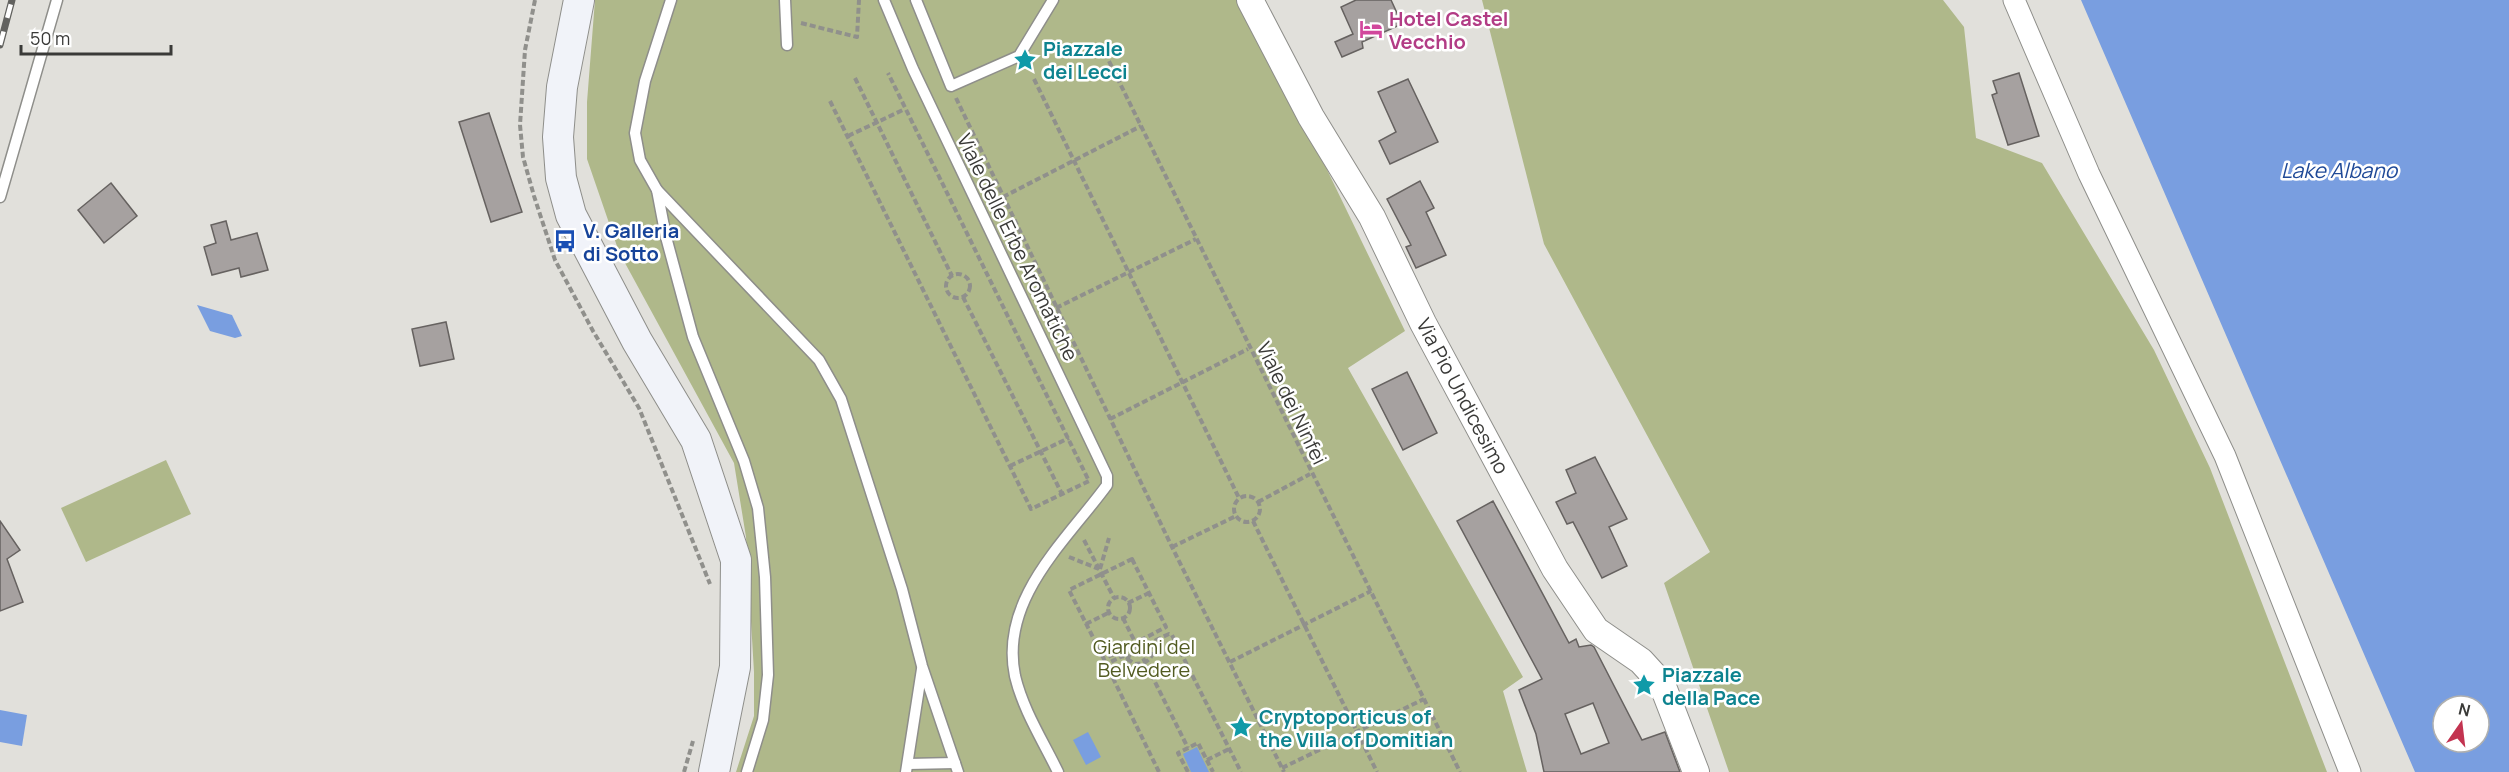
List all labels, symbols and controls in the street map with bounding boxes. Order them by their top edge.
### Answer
place label: Hotel Castel Vecchio [1389,5,1508,55]
hotel icon: Hotel Castel Vecchio [1358,16,1384,42]
scale bar [21,18,171,56]
text: 50 m [30,26,70,50]
place label: Piazzale dei Lecci [1043,35,1128,85]
place icon: Piazzale dei Lecci [1012,47,1038,73]
street label: Viale delle Erbe Aromatiche [951,129,1085,365]
water label: Lake Albano [2281,156,2399,184]
place label: V. Galleria di Sotto [583,217,679,267]
bus stop icon: V. Galleria di Sotto [552,228,578,254]
street label: Via Pio Undicesimo [1411,313,1516,479]
street label: Viale dei Ninfei [1251,337,1333,469]
park label: Giardini del Belvedere [1093,633,1195,683]
place label: Piazzale della Pace [1662,661,1760,711]
place icon: Piazzale della Pace [1631,672,1657,698]
north arrow [2431,694,2491,754]
text: N [2456,697,2473,722]
place label: Cryptoporticus of the Villa of Domitian [1259,703,1453,753]
place icon: Cryptoporticus of the Villa of Domitian [1228,714,1254,740]

